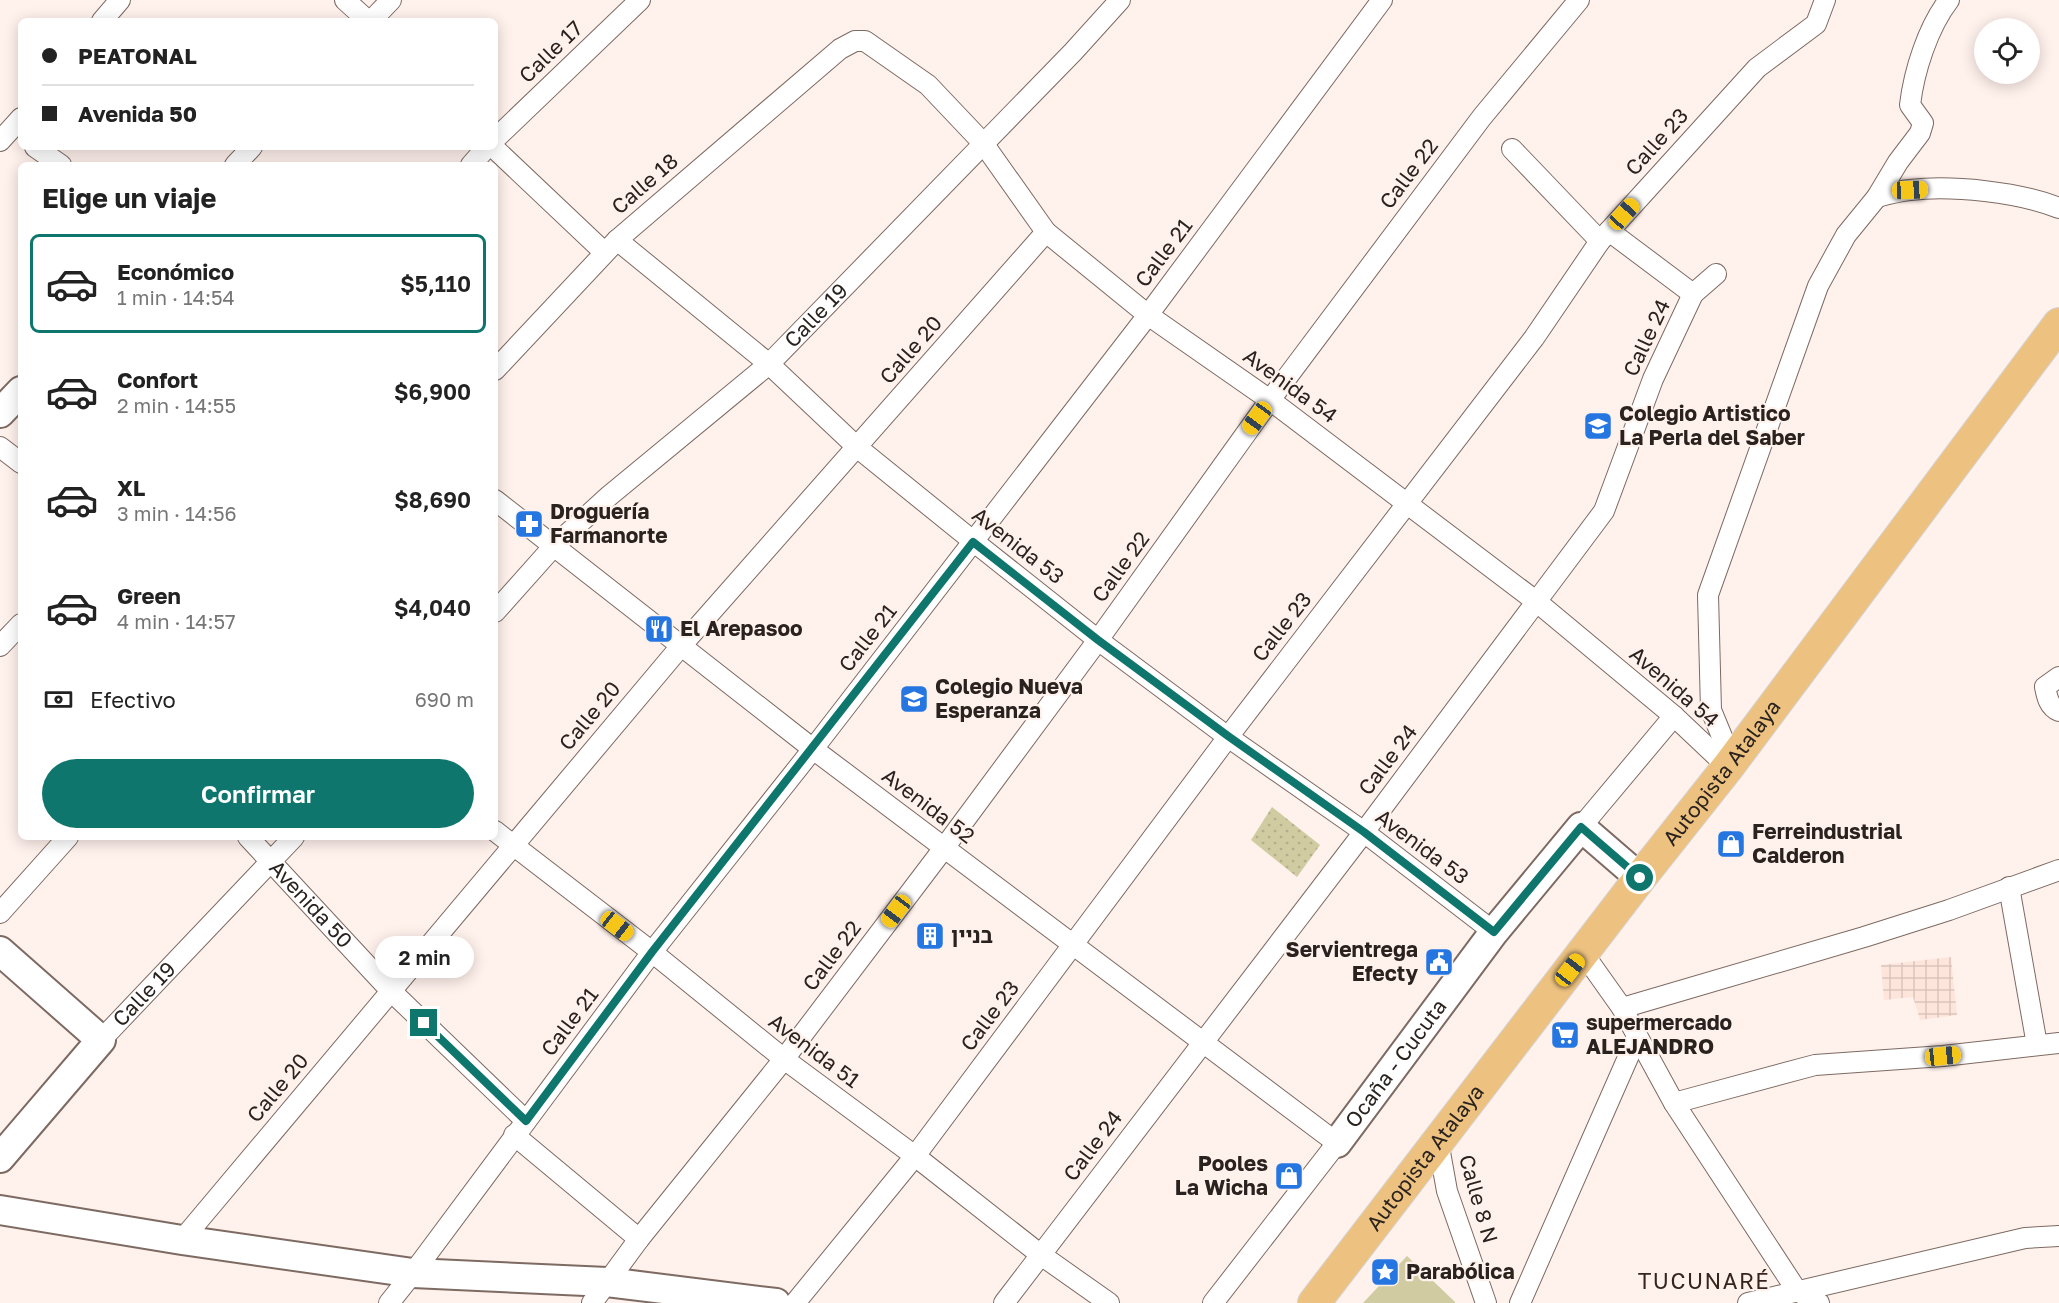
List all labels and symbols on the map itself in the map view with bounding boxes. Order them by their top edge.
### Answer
street label: Calle 17 [513,15,587,88]
street label: Calle 23 [1619,102,1693,180]
street label: Calle 22 [1373,133,1443,214]
street label: Calle 18 [606,147,683,219]
car [1892,180,1928,200]
car [1605,195,1643,233]
street label: Calle 21 [1129,213,1197,292]
street label: Calle 19 [778,277,853,352]
street label: Calle 24 [1617,295,1675,380]
street label: Calle 20 [874,310,947,389]
street label: Avenida 54 [1238,342,1343,428]
car [1239,398,1275,438]
place label: Colegio Artistico La Perla del Saber [1619,400,1805,450]
school or university icon: Colegio Artistico La Perla del Saber [1582,410,1614,442]
place label: Droguería Farmanorte [550,498,668,548]
street label: Avenida 53 [968,501,1070,589]
pharmacy icon: Droguería Farmanorte [513,508,545,540]
street label: Calle 22 [1086,526,1155,607]
street label: Calle 23 [1246,586,1316,666]
street label: Calle 21 [833,598,902,677]
restaurant icon: El Arepasoo [643,613,675,645]
place label: El Arepasoo [680,615,803,641]
street label: Avenida 54 [1625,640,1725,732]
place label: Colegio Nueva Esperanza [935,673,1083,723]
street label: Calle 20 [553,676,626,755]
school or university icon: Colegio Nueva Esperanza [898,683,930,715]
street label: Autopista Atalaya [1657,694,1786,850]
street label: Calle 24 [1352,719,1422,800]
street label: Avenida 52 [877,762,980,848]
street label: Avenida 53 [1371,803,1474,889]
place label: Ferreindustrial Calderon [1752,818,1902,868]
shop icon: Ferreindustrial Calderon [1715,828,1747,860]
street label: Avenida 50 [264,855,358,953]
route start [1626,864,1653,891]
car [878,891,914,931]
car [597,908,637,944]
street label: Calle 22 [796,915,866,996]
building icon: בניין [914,920,946,952]
place label: בניין [951,922,993,948]
callout: 2 min [374,936,474,978]
place label: Servientrega Efecty [1286,936,1418,986]
public building icon: Servientrega Efecty [1423,946,1455,978]
car [1552,950,1588,990]
street label: Calle 19 [107,956,181,1032]
street label: Calle 23 [954,975,1024,1056]
street label: Calle 21 [535,982,603,1061]
street label: Ocaña - Cucuta [1339,994,1452,1132]
street label: Avenida 51 [764,1008,865,1093]
route end [410,1009,437,1036]
place label: supermercado ALEJANDRO [1586,1009,1732,1059]
supermarket icon: supermercado ALEJANDRO [1549,1019,1581,1051]
car [1924,1045,1962,1067]
street label: Calle 20 [241,1048,314,1127]
street label: Autopista Atalaya [1360,1079,1489,1235]
street label: Calle 24 [1057,1105,1127,1186]
place label: Pooles La Wicha [1175,1150,1268,1200]
street label: Calle 8 N [1454,1151,1504,1246]
shop icon: Pooles La Wicha [1273,1160,1305,1192]
place icon: Parabólica [1369,1256,1401,1288]
place label: Parabólica [1406,1258,1515,1284]
district label: TUCUNARÉ [1638,1267,1770,1294]

